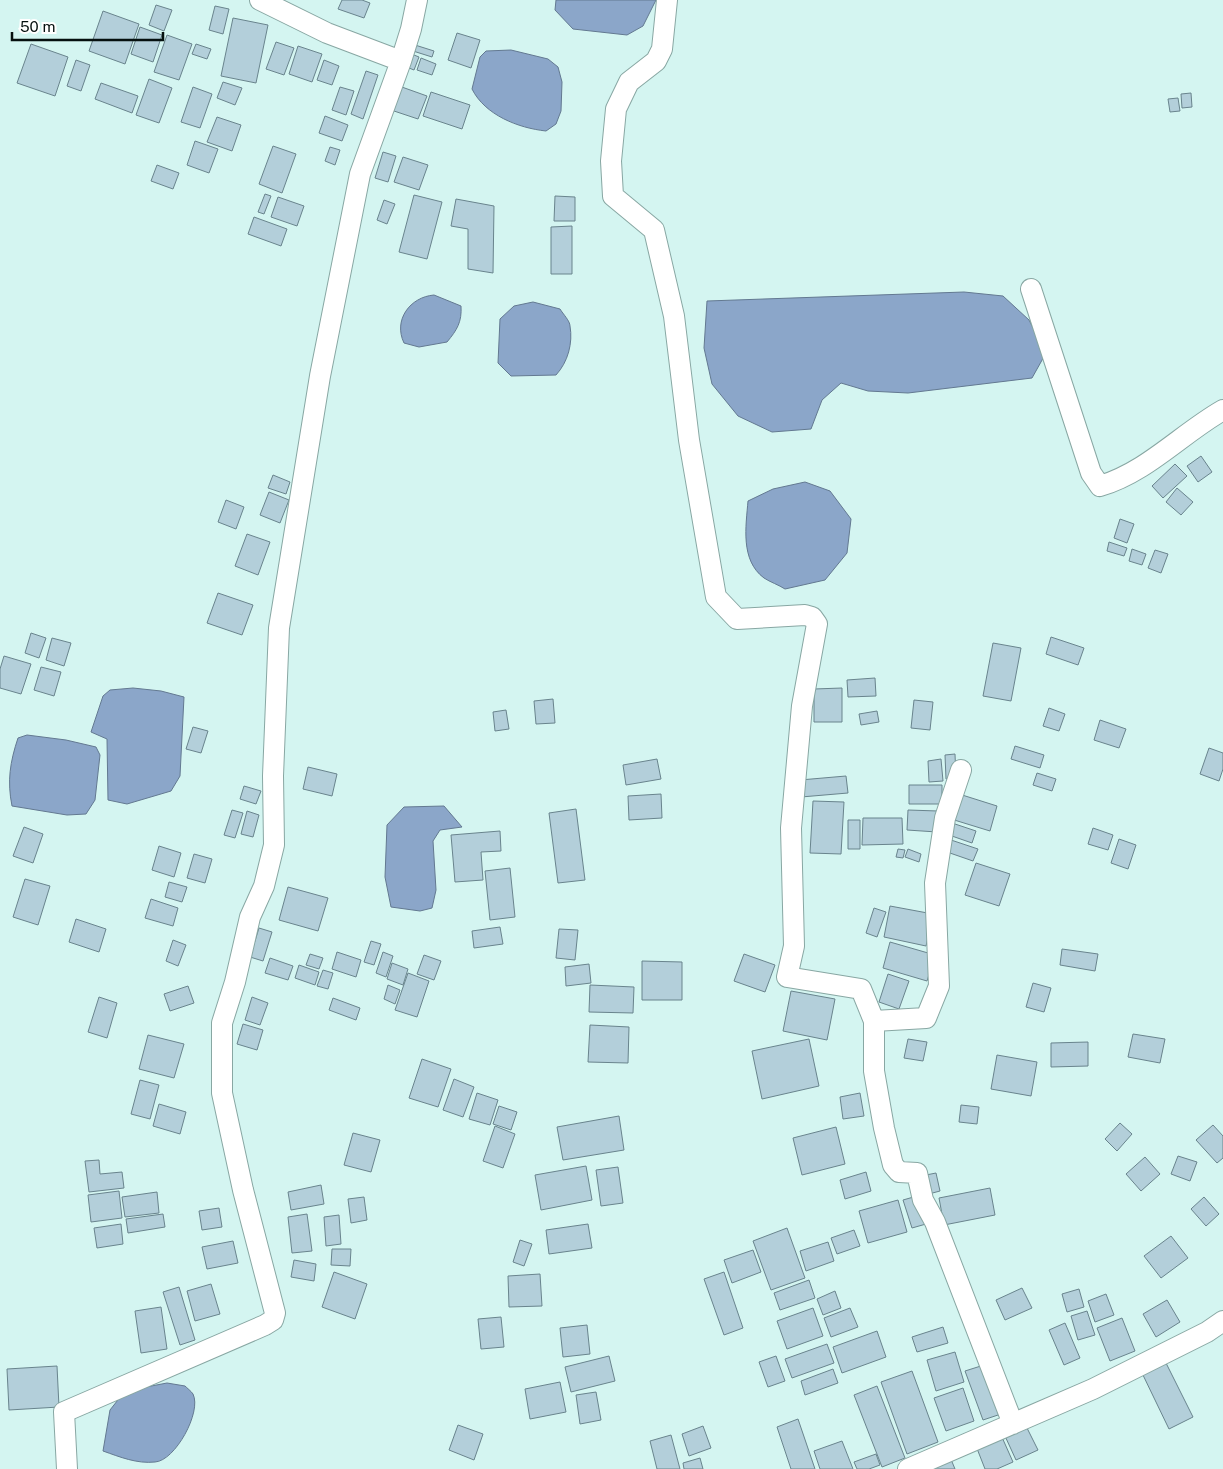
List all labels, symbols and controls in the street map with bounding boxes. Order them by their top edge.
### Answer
scale bar [12,10,164,42]
text: 50 m [20,18,55,35]

